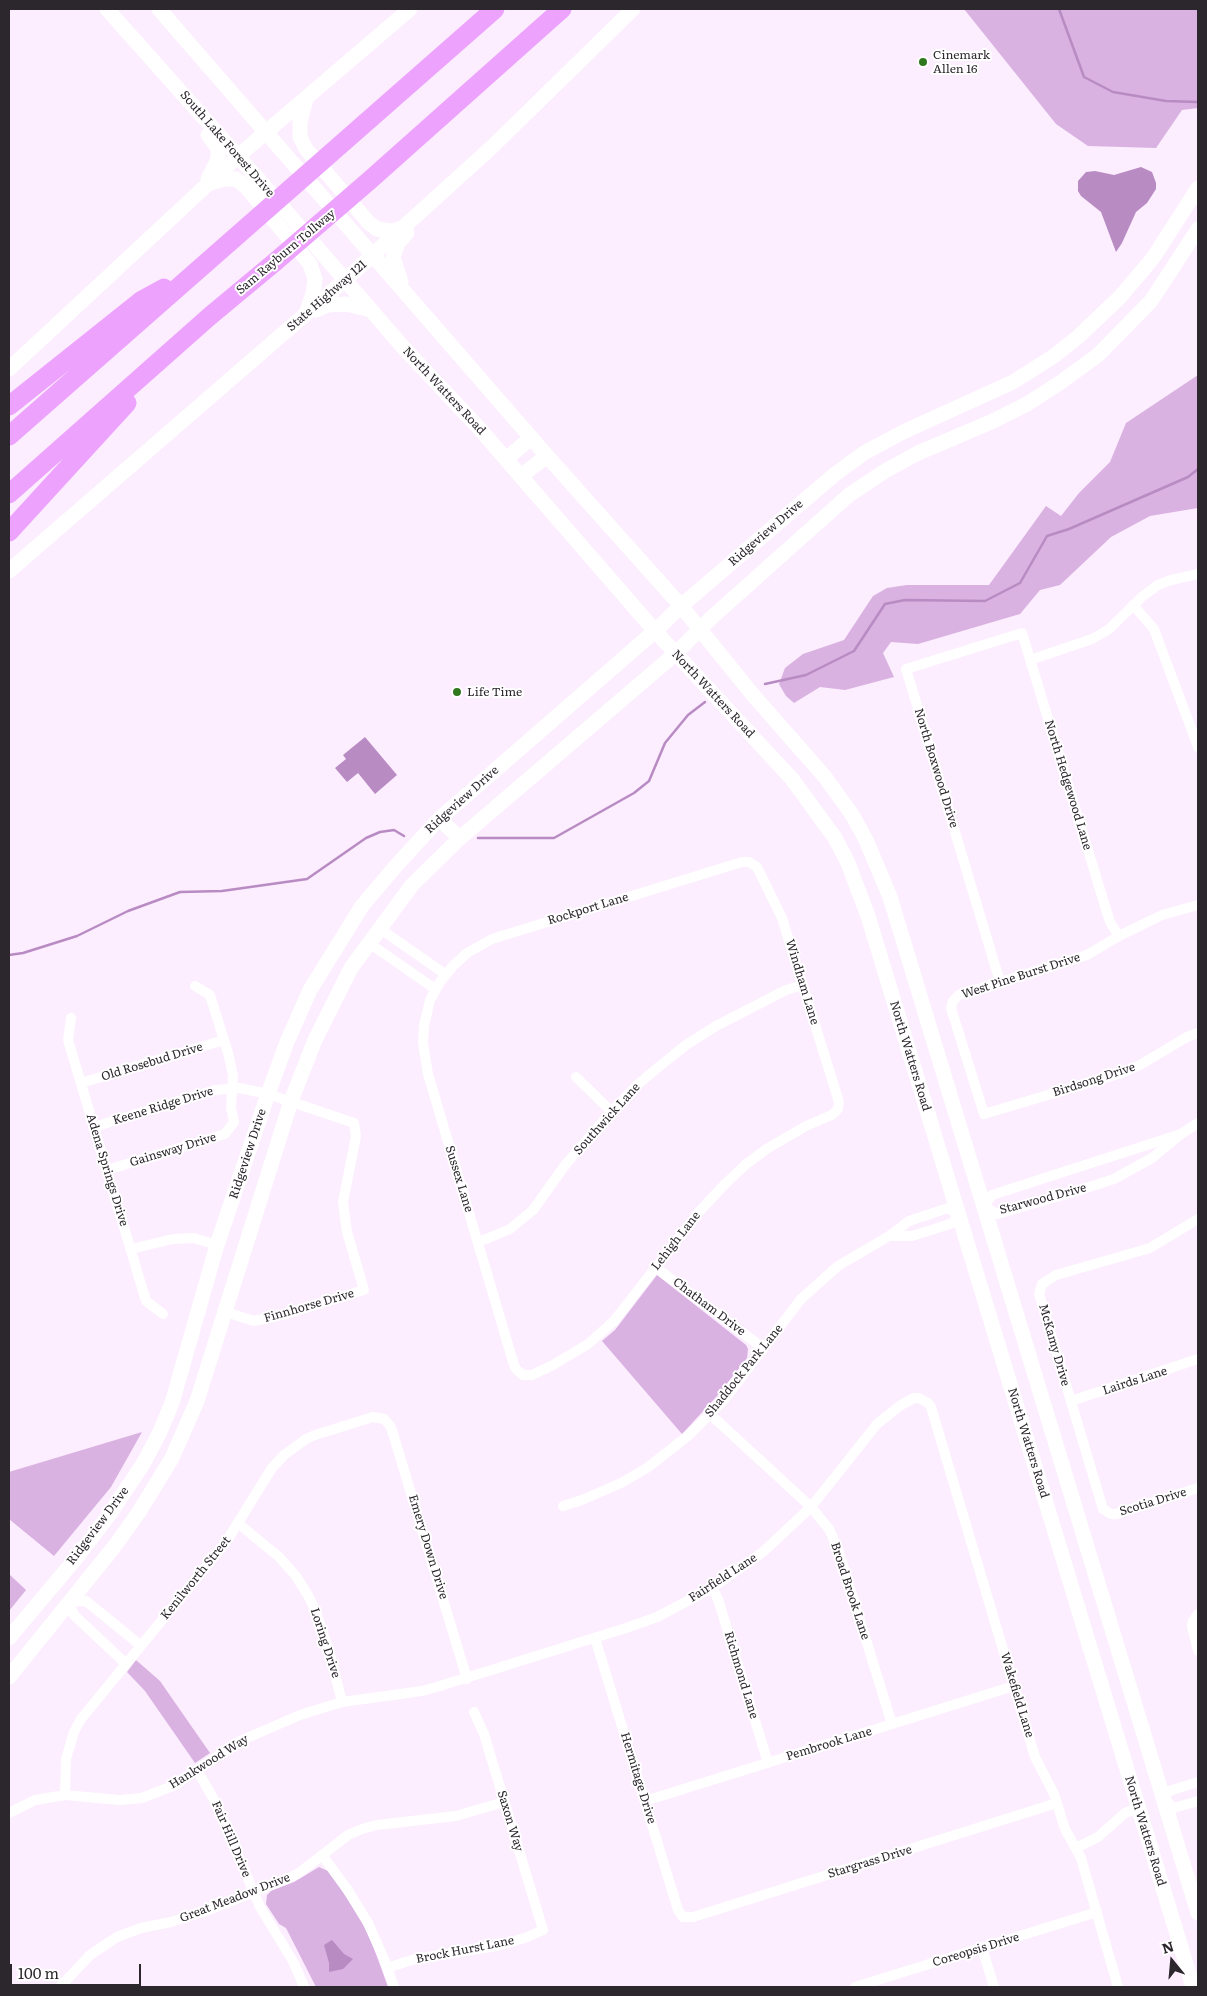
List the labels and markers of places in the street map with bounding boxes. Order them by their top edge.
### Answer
place label: Cinemark Allen 16 [933,48,990,76]
marker: Cinemark Allen 16 [917,56,929,68]
place label: Life Time [467,685,522,699]
marker: Life Time [451,686,463,698]

